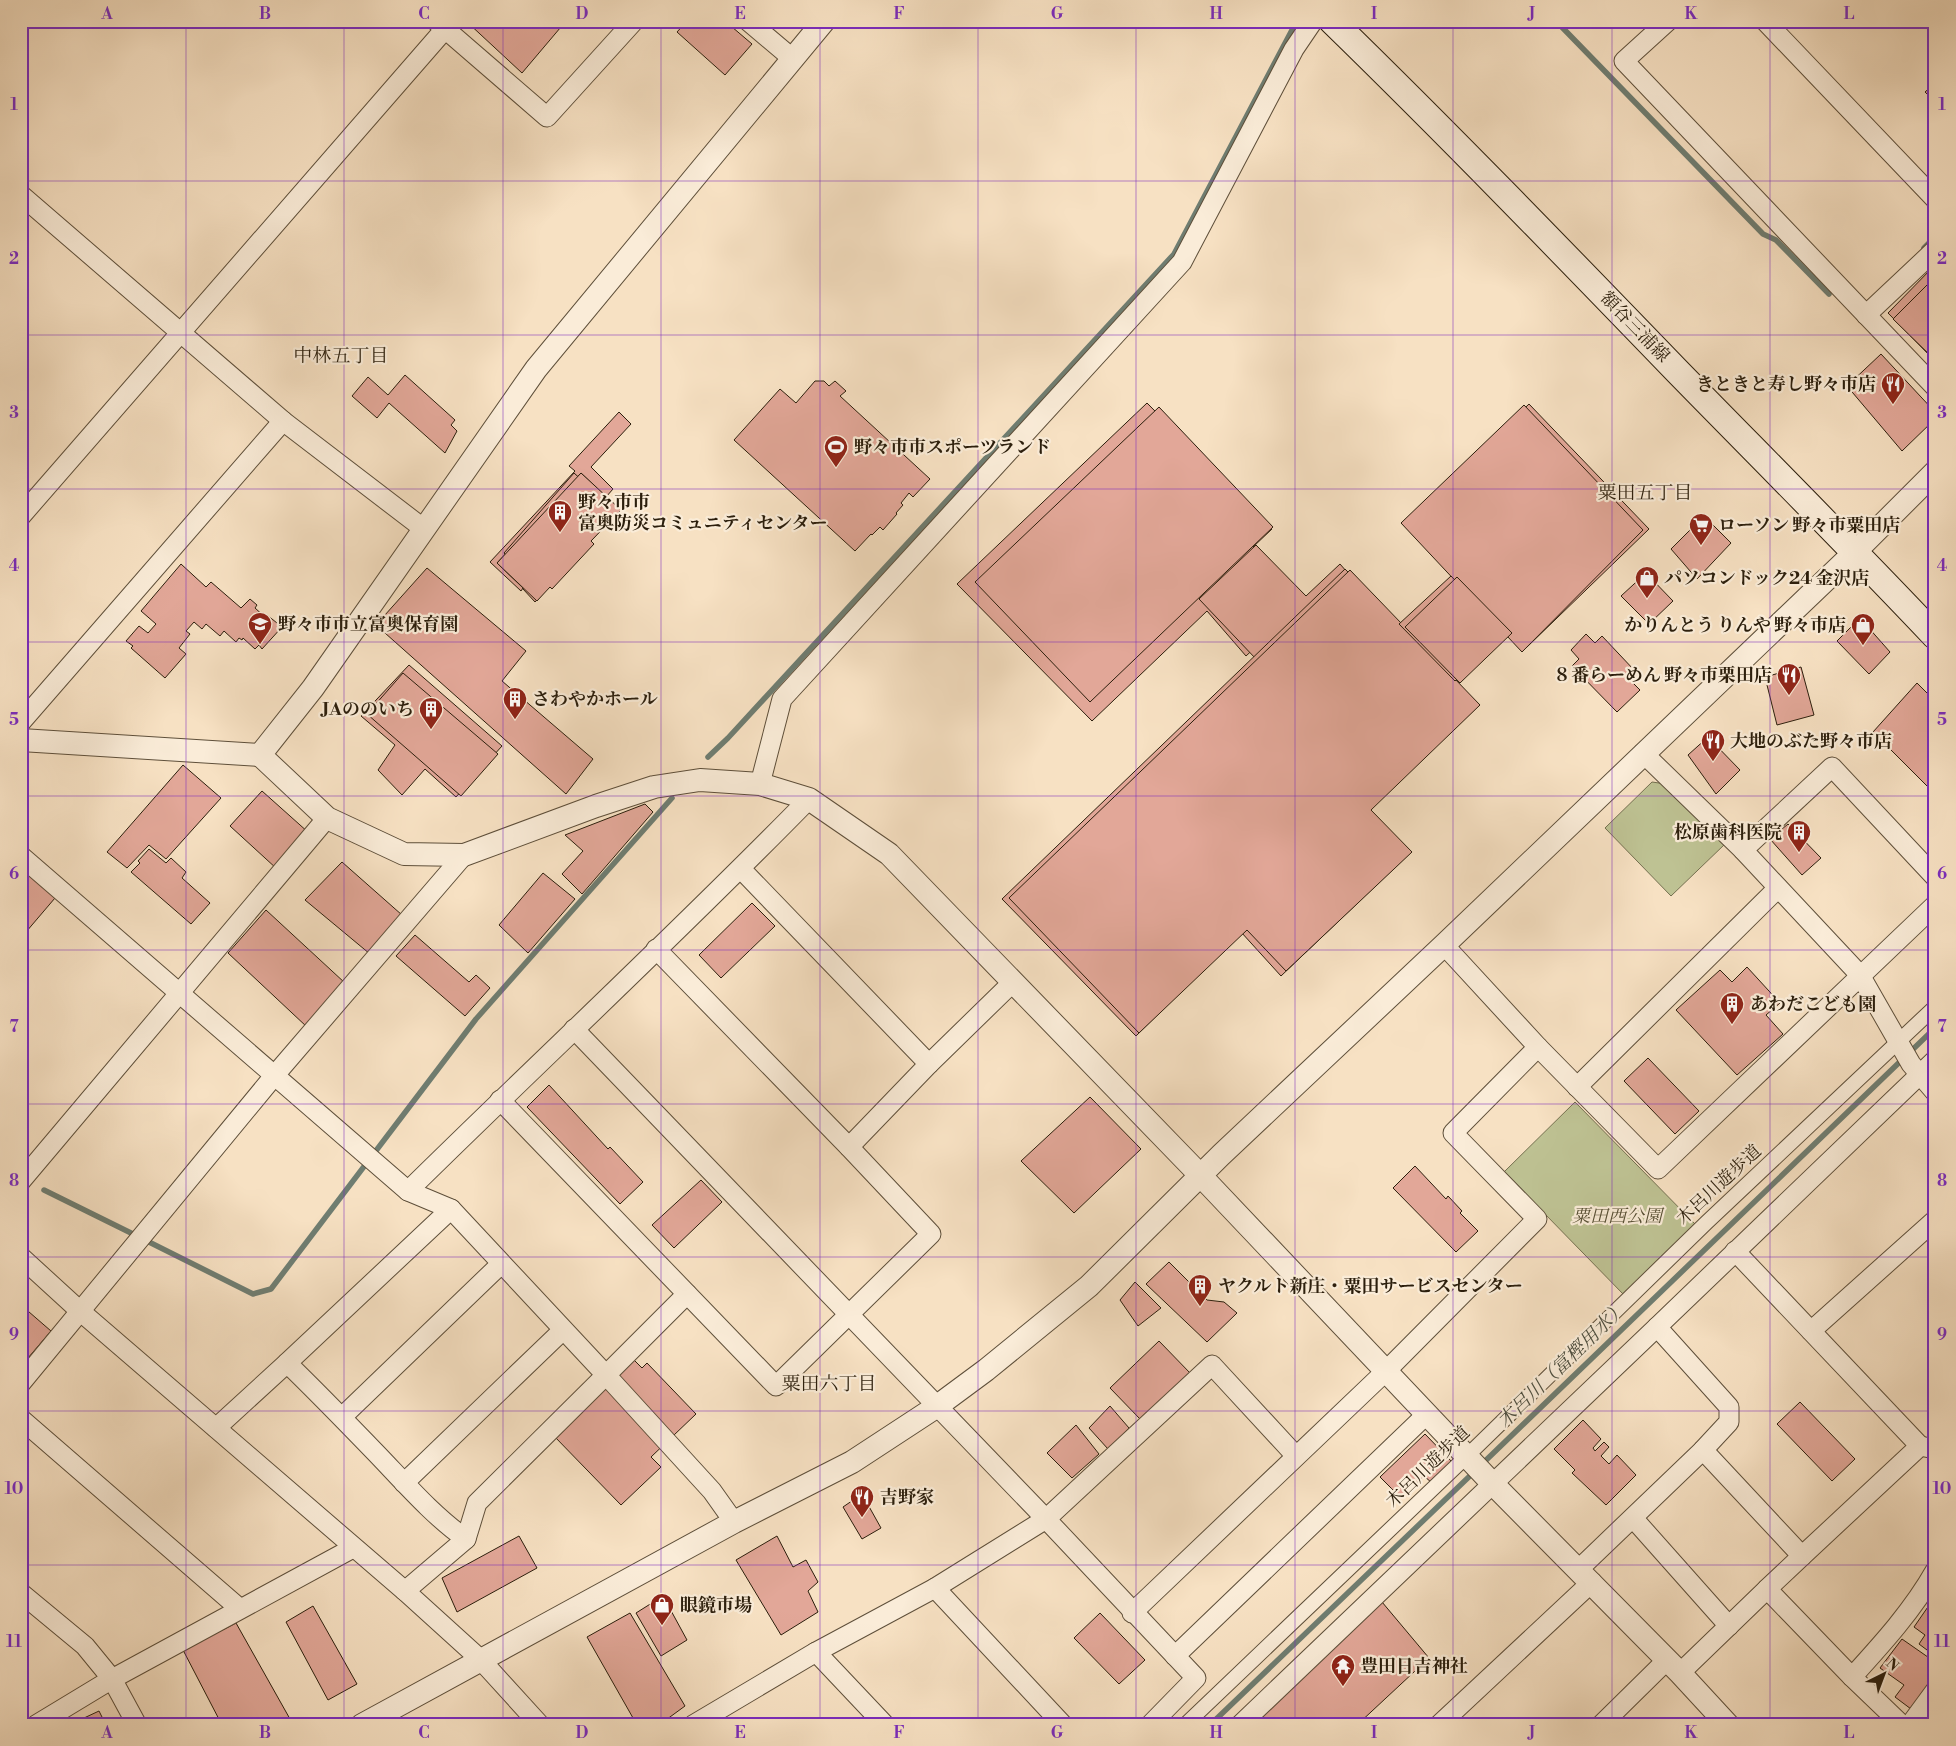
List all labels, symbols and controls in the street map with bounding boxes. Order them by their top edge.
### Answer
text: A [100,4,113,24]
text: B [259,4,271,24]
text: C [418,4,430,24]
text: D [576,4,589,24]
text: E [734,4,746,24]
text: F [893,4,905,24]
text: G [1051,4,1064,24]
text: H [1209,4,1223,24]
text: I [1371,4,1377,24]
text: J [1527,4,1535,24]
text: K [1685,4,1699,24]
text: L [1844,4,1855,24]
text: 1 [10,95,18,115]
text: 1 [1938,95,1946,115]
text: 2 [9,249,19,269]
text: 2 [1937,249,1947,269]
street label: 額谷三浦線 [1595,287,1675,367]
district label: 中林五丁目 [293,344,389,368]
restaurant icon: きときと寿し野々市店 [1880,371,1906,405]
place label: きときと寿し野々市店 [1696,373,1876,396]
text: 3 [9,403,19,423]
text: 3 [1937,403,1947,423]
sports icon: 野々市市スポーツランド [823,434,849,468]
place label: 野々市市スポーツランド [854,436,1051,459]
district label: 粟田五丁目 [1597,481,1693,505]
place label: 野々市市 富奥防災コミュニティセンター [578,491,827,535]
building icon: 野々市市 富奥防災コミュニティセンター [547,499,573,533]
supermarket icon: ローソン 野々市粟田店 [1688,512,1714,546]
place label: ローソン 野々市粟田店 [1718,514,1900,537]
text: 4 [9,556,20,576]
text: 4 [1937,556,1948,576]
shop icon: パソコンドック24 金沢店 [1634,565,1660,599]
place label: パソコンドック24 金沢店 [1664,567,1869,590]
school or university icon: 野々市市立富奥保育園 [247,611,273,645]
shop icon: かりんとう りんや 野々市店 [1850,612,1876,646]
place label: 野々市市立富奥保育園 [278,613,458,636]
place label: かりんとう りんや 野々市店 [1624,614,1846,637]
restaurant icon: ８番らーめん 野々市栗田店 [1776,662,1802,696]
place label: ８番らーめん 野々市栗田店 [1553,664,1772,687]
building icon: さわやかホール [502,686,528,720]
place label: さわやかホール [532,688,658,711]
building icon: JAののいち [418,696,444,730]
place label: JAののいち [319,698,414,721]
text: 5 [9,710,19,730]
text: 5 [1937,710,1947,730]
restaurant icon: 大地のぶた野々市店 [1700,728,1726,762]
place label: 大地のぶた野々市店 [1730,730,1892,753]
building icon: 松原歯科医院 [1786,819,1812,853]
place label: 松原歯科医院 [1674,821,1782,844]
text: 6 [9,864,19,884]
text: 6 [1937,864,1947,884]
building icon: あわだこども園 [1719,991,1745,1025]
place label: あわだこども園 [1750,993,1876,1016]
text: 7 [9,1017,19,1037]
text: 7 [1937,1017,1947,1037]
street label: 木呂川遊歩道 [1672,1140,1766,1230]
text: 8 [9,1171,19,1191]
text: 8 [1937,1171,1947,1191]
park label: 粟田西公園 [1572,1205,1665,1228]
building icon: ヤクルト新庄・粟田サービスセンター [1187,1273,1213,1307]
place label: ヤクルト新庄・粟田サービスセンター [1218,1275,1523,1298]
water label: 木呂川（富樫用水） [1492,1297,1632,1433]
text: 9 [9,1325,19,1345]
text: 9 [1937,1325,1947,1345]
district label: 粟田六丁目 [781,1372,877,1396]
street label: 木呂川遊歩道 [1381,1421,1475,1513]
text: 10 [5,1479,23,1499]
text: 10 [1933,1479,1951,1499]
restaurant icon: 吉野家 [849,1484,875,1518]
place label: 吉野家 [880,1486,934,1509]
shop icon: 眼鏡市場 [649,1592,675,1626]
place label: 眼鏡市場 [680,1594,752,1617]
text: 11 [6,1632,22,1652]
text: 11 [1934,1632,1950,1652]
north arrow [1858,1648,1908,1698]
temple icon: 豊田日吉神社 [1330,1653,1356,1687]
place label: 豊田日吉神社 [1360,1655,1468,1678]
text: N [1882,1655,1902,1675]
text: A [100,1723,113,1743]
text: B [259,1723,271,1743]
text: C [418,1723,430,1743]
text: D [576,1723,589,1743]
text: E [734,1723,746,1743]
text: F [893,1723,905,1743]
text: G [1051,1723,1064,1743]
text: H [1209,1723,1223,1743]
text: I [1371,1723,1377,1743]
text: J [1527,1723,1535,1743]
text: K [1685,1723,1699,1743]
text: L [1844,1723,1855,1743]

